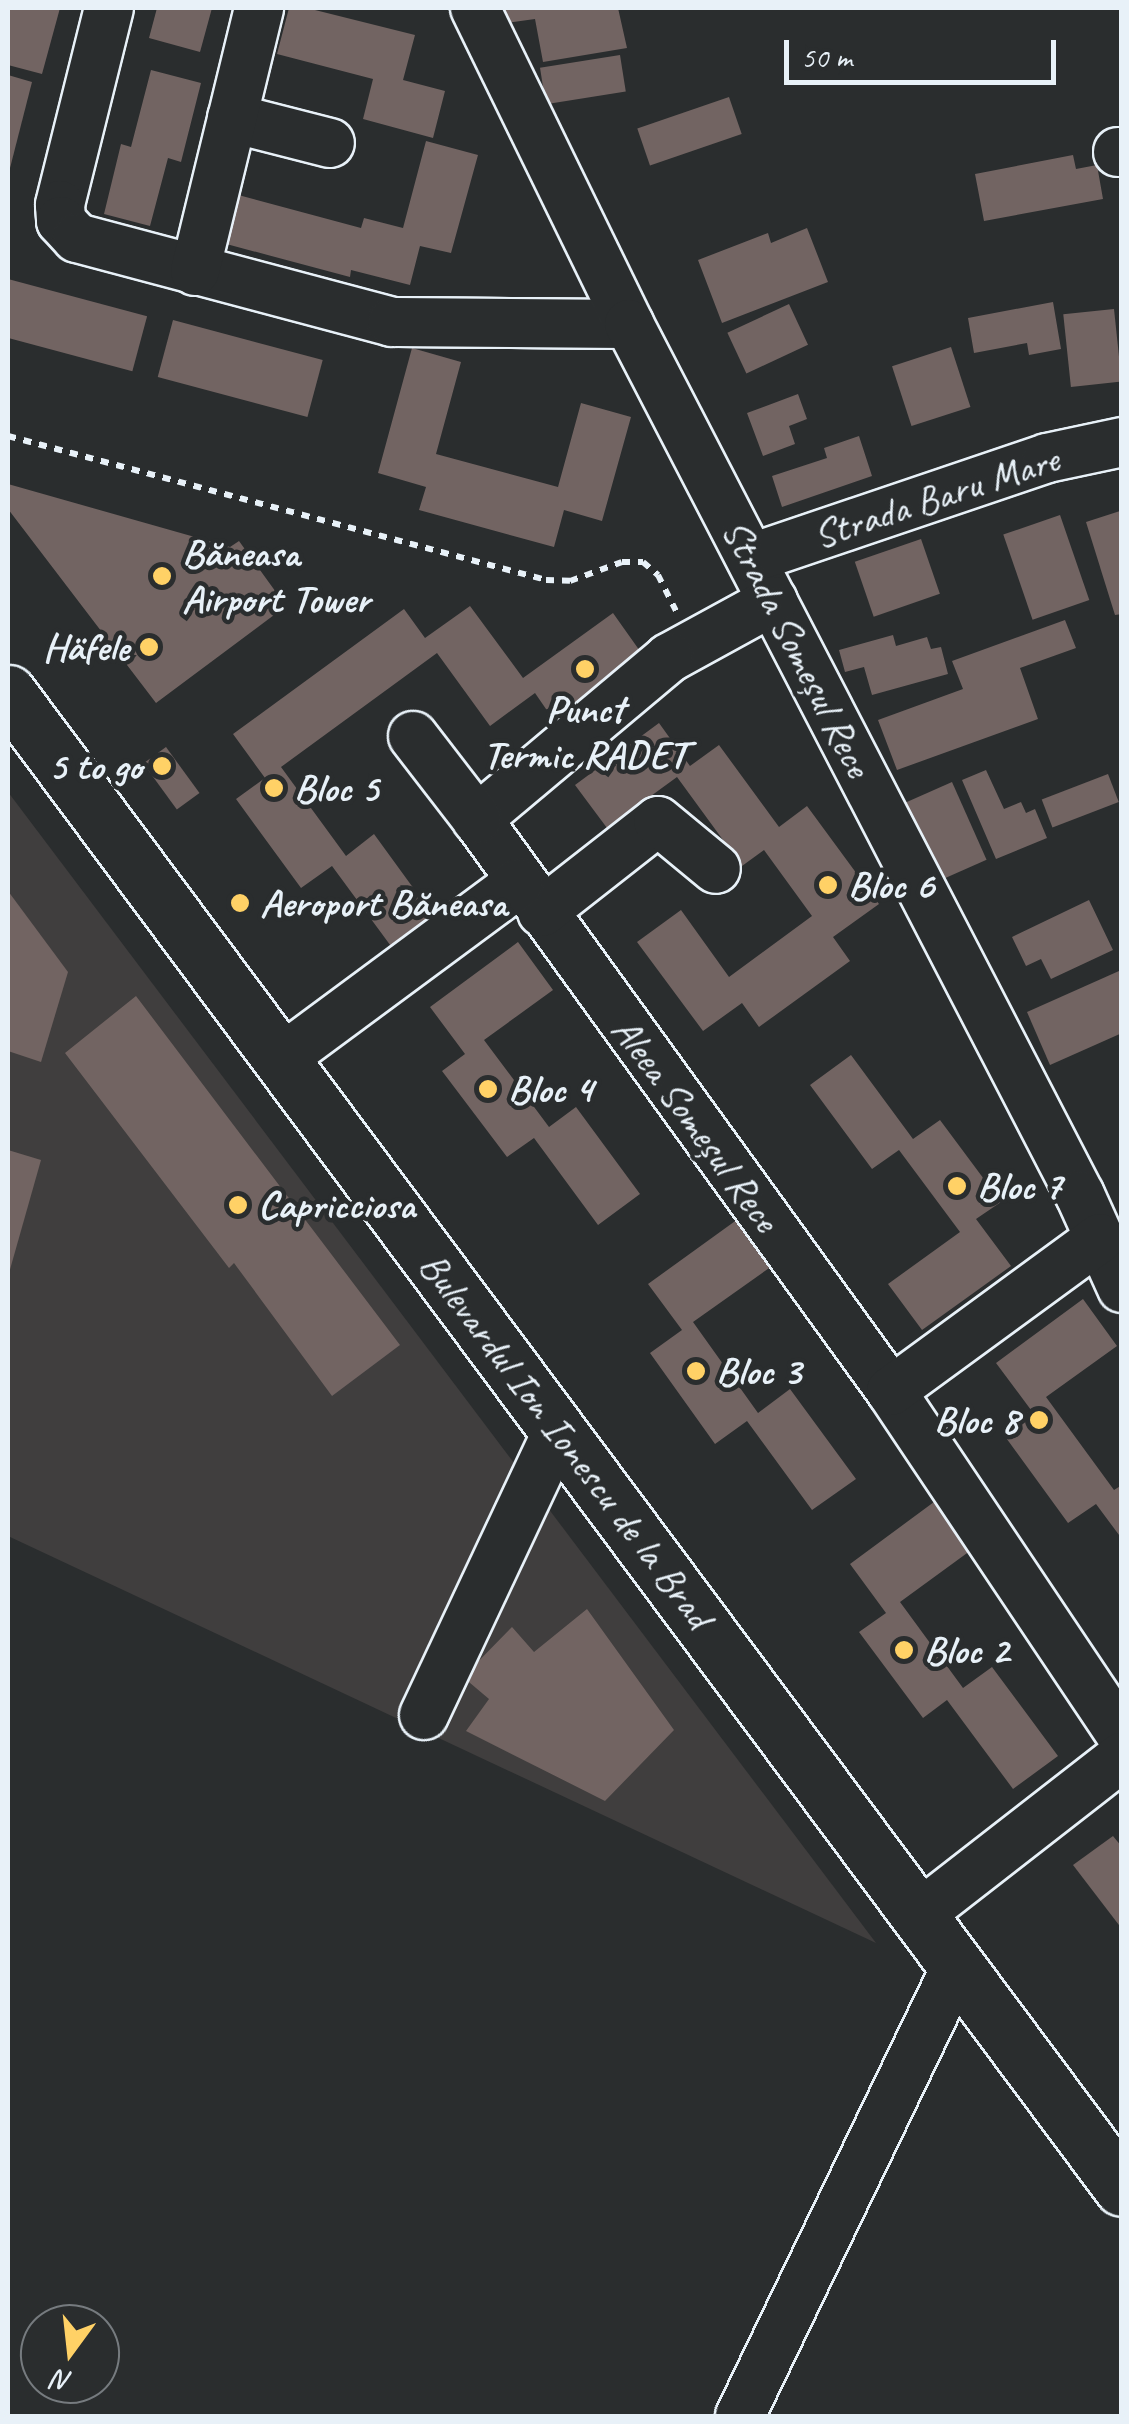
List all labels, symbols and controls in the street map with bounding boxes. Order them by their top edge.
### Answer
scale bar [789,20,1062,82]
text: 50 m [801,38,852,76]
street label: Strada Baru Mare [806,434,1066,560]
street label: Strada Someșul Rece [712,512,882,784]
place label: Băneasa Airport Tower [182,529,369,623]
marker: Băneasa Airport Tower [151,565,173,587]
place label: Häfele [43,623,129,671]
marker: Häfele [138,636,160,658]
marker: Punct Termic RADET [574,658,596,680]
place label: Punct Termic RADET [483,685,687,779]
place label: 5 to go [49,742,142,790]
marker: 5 to go [151,755,173,777]
place label: Bloc 5 [294,764,378,812]
marker: Bloc 5 [263,777,285,799]
place label: Bloc 6 [848,861,934,909]
marker: Bloc 6 [817,874,839,896]
place label: Aeroport Băneasa [260,879,507,927]
marker: Aeroport Băneasa [229,892,251,914]
street label: Aleea Someșul Rece [602,1007,790,1241]
place label: Bloc 4 [508,1065,593,1113]
marker: Bloc 4 [477,1078,499,1100]
place label: Bloc 7 [977,1162,1062,1210]
marker: Bloc 7 [946,1175,968,1197]
place label: Capricciosa [258,1181,415,1229]
marker: Capricciosa [227,1194,249,1216]
street label: Bulevardul Ion Ionescu de la Brad [409,1243,723,1637]
place label: Bloc 3 [716,1347,801,1395]
marker: Bloc 3 [685,1360,707,1382]
place label: Bloc 8 [934,1396,1019,1444]
marker: Bloc 8 [1028,1409,1050,1431]
place label: Bloc 2 [924,1626,1009,1674]
marker: Bloc 2 [893,1639,915,1661]
north arrow [20,2304,120,2404]
text: N [50,2362,76,2401]

